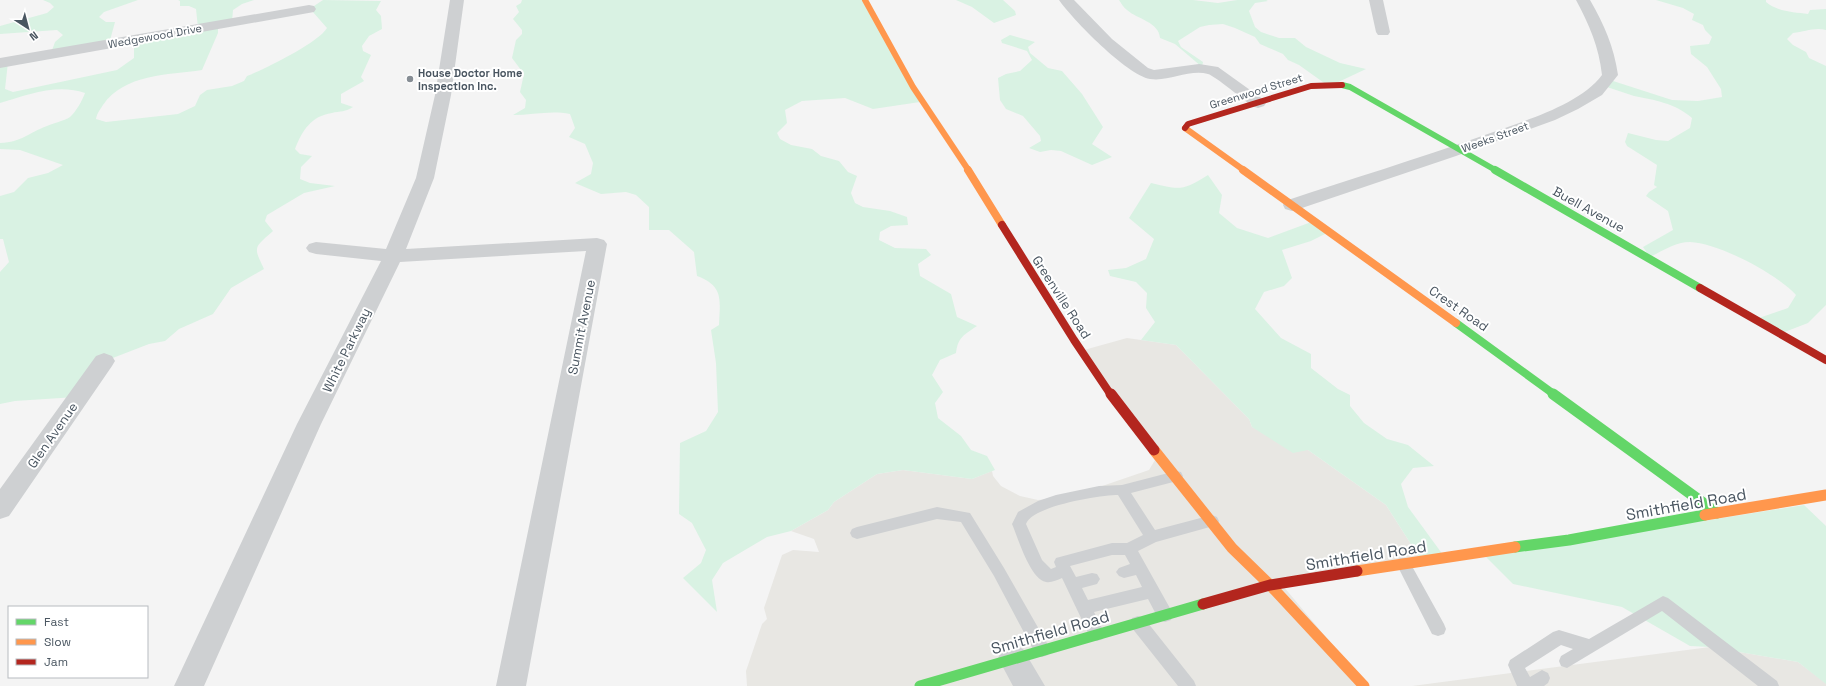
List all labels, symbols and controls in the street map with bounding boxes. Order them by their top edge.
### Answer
north arrow [8,8,48,48]
street label: Wedgewood Drive [107,21,203,51]
text: N [27,28,41,44]
place label: House Doctor Home Inspection Inc. [418,66,522,93]
street label: Greenwood Street [1208,70,1304,112]
marker: House Doctor Home Inspection Inc. [405,74,415,84]
street label: Weeks Street [1459,118,1531,156]
street label: Buell Avenue [1550,183,1628,236]
street label: Greenville Road [1028,252,1095,342]
street label: Summit Avenue [564,278,599,376]
street label: Crest Road [1426,282,1492,335]
street label: White Parkway [319,305,374,395]
street label: Glen Avenue [24,399,81,472]
street label: Smithfield Road [1624,484,1748,525]
street label: Smithfield Road [1304,536,1428,575]
legend [8,606,148,678]
street label: Smithfield Road [989,606,1112,659]
text: Fast [44,614,69,630]
text: Slow [44,634,71,650]
text: Jam [44,654,68,670]

